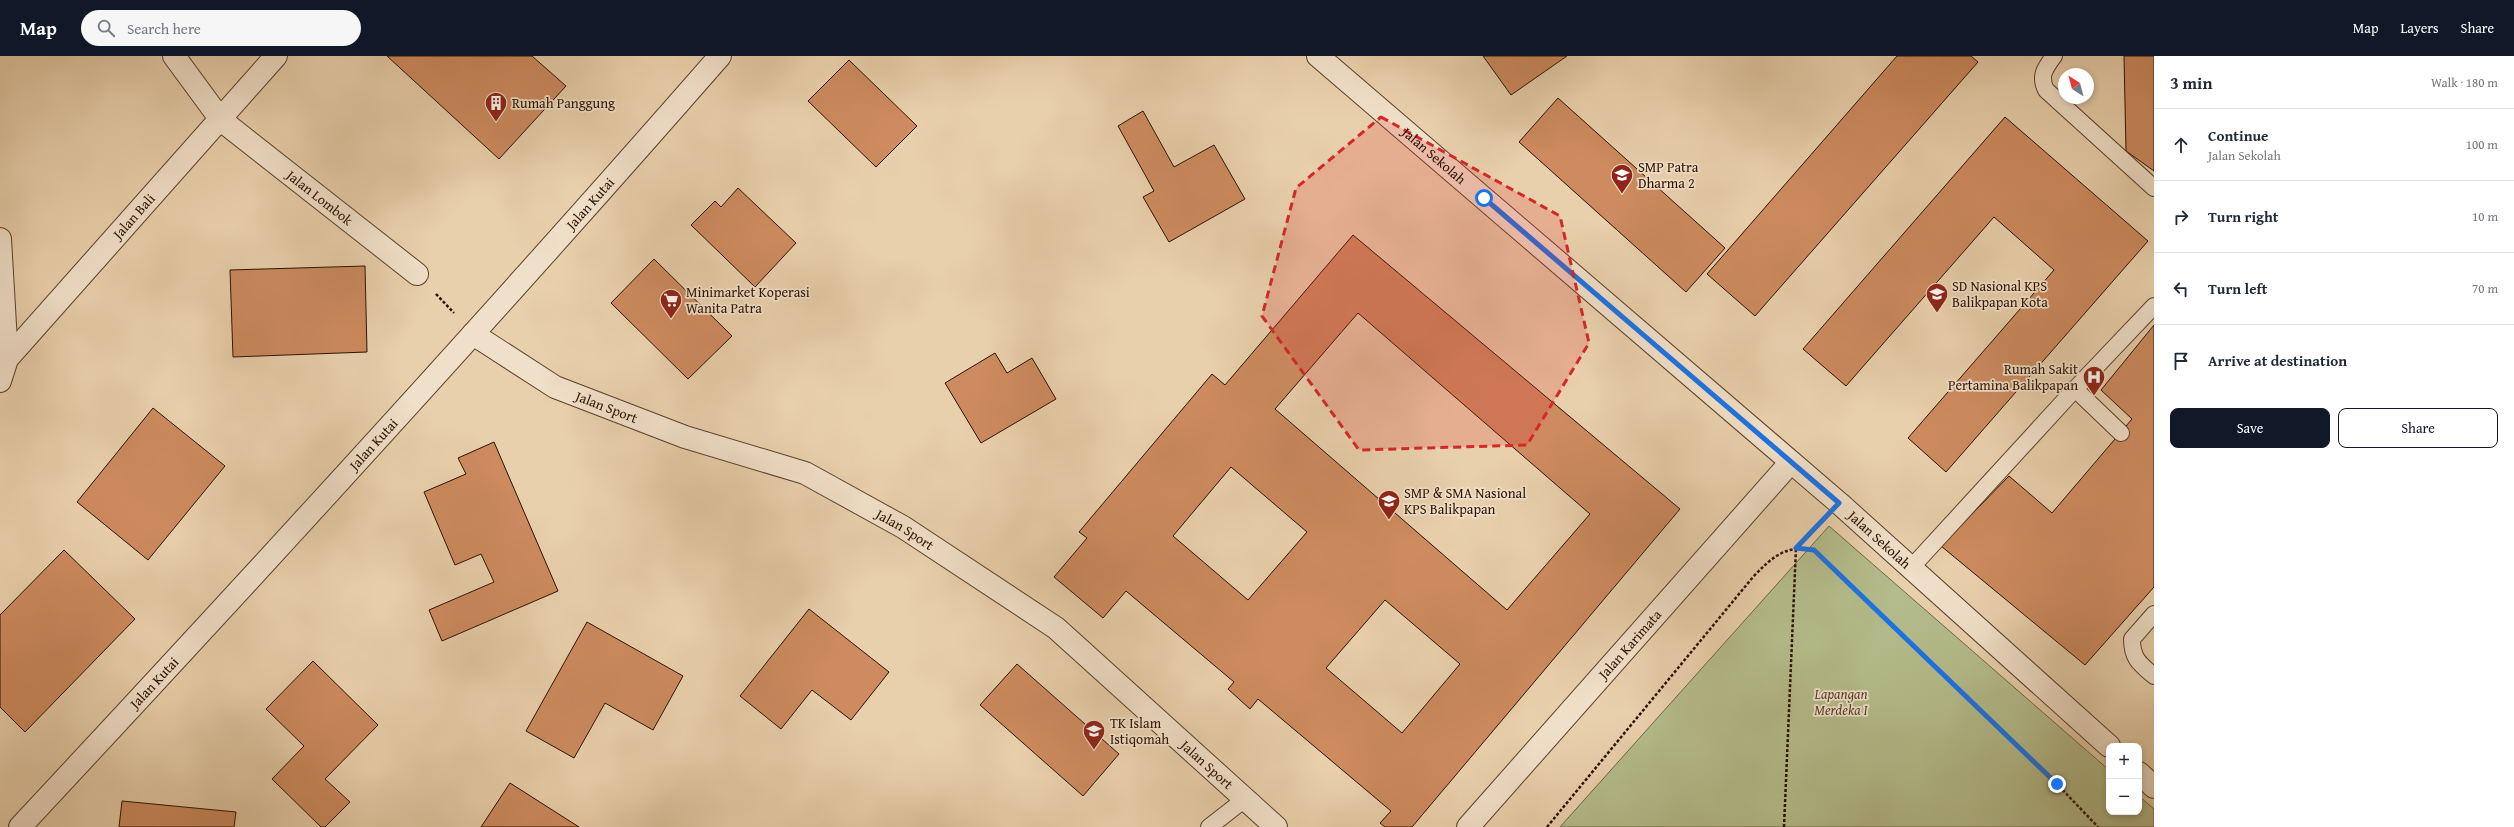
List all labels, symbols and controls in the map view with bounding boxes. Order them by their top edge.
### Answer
search box [81,10,361,46]
text: Map [20,14,57,42]
icon: search [95,17,117,39]
text: Search here [127,18,201,39]
text: Map [2353,18,2379,38]
text: Layers [2401,18,2439,38]
text: Share [2461,18,2494,38]
north arrow [2058,68,2094,104]
text: 3 min [2170,70,2212,95]
text: Walk · 180 m [2431,73,2498,92]
building icon: Rumah Panggung [483,90,509,123]
place label: Rumah Panggung [512,93,615,113]
street label: Jalan Sekolah [1396,121,1470,189]
text: Continue [2208,125,2269,146]
icon: ahead [2170,134,2192,156]
text: 100 m [2466,135,2498,154]
text: Jalan Sekolah [2208,146,2281,165]
place label: SMP Patra Dharma 2 [1638,157,1699,193]
school or university icon: SMP Patra Dharma 2 [1609,162,1635,195]
street label: Jalan Lombok [281,164,358,231]
street label: Jalan Kutai [560,173,619,235]
street label: Jalan Bali [107,189,160,245]
route start [1475,189,1493,207]
icon: right [2170,206,2192,228]
text: Turn right [2208,206,2279,227]
text: 10 m [2472,207,2498,226]
place label: SD Nasional KPS Balikpapan Kota [1952,276,2048,312]
icon: left [2170,278,2192,300]
text: Turn left [2208,278,2267,299]
text: 70 m [2472,279,2498,298]
school or university icon: SD Nasional KPS Balikpapan Kota [1924,281,1950,314]
place label: Minimarket Koperasi Wanita Patra [686,282,810,318]
supermarket icon: Minimarket Koperasi Wanita Patra [658,287,684,320]
icon: arrive [2170,350,2192,372]
text: Arrive at destination [2208,350,2347,371]
place label: Rumah Sakit Pertamina Balikpapan [1948,359,2078,395]
hospital icon: Rumah Sakit Pertamina Balikpapan [2081,364,2107,397]
street label: Jalan Sport [571,385,641,428]
button: Save [2170,408,2330,448]
button: Share [2338,408,2498,448]
street label: Jalan Kutai [343,414,402,476]
place label: SMP & SMA Nasional KPS Balikpapan [1404,483,1526,519]
school or university icon: SMP & SMA Nasional KPS Balikpapan [1376,488,1402,521]
street label: Jalan Sport [871,503,938,555]
street label: Jalan Sekolah [1842,504,1915,573]
street label: Jalan Karimata [1592,605,1666,685]
street label: Jalan Kutai [124,652,183,714]
park label: Lapangan Merdeka I [1813,684,1869,720]
place label: TK Islam Istiqomah [1110,713,1169,749]
school or university icon: TK Islam Istiqomah [1081,718,1107,751]
street label: Jalan Sport [1175,734,1238,794]
map controls [2106,743,2142,815]
button: + [2106,743,2142,779]
route end [2048,775,2066,793]
button: − [2106,779,2142,815]

